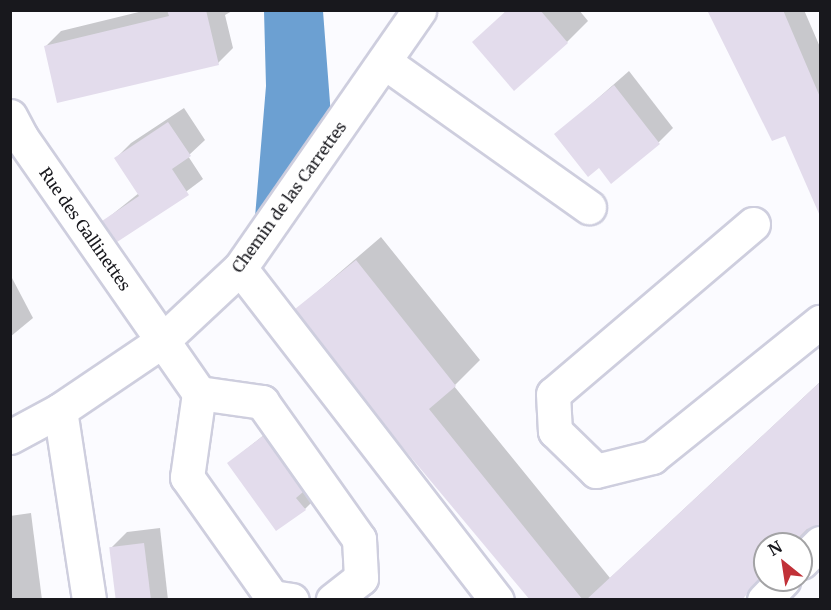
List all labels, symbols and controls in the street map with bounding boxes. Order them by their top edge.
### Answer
street label: Chemin de las Carrettes [228,118,350,276]
street label: Rue des Gallinettes [35,164,135,294]
north arrow [753,532,813,592]
text: N [765,536,785,560]

